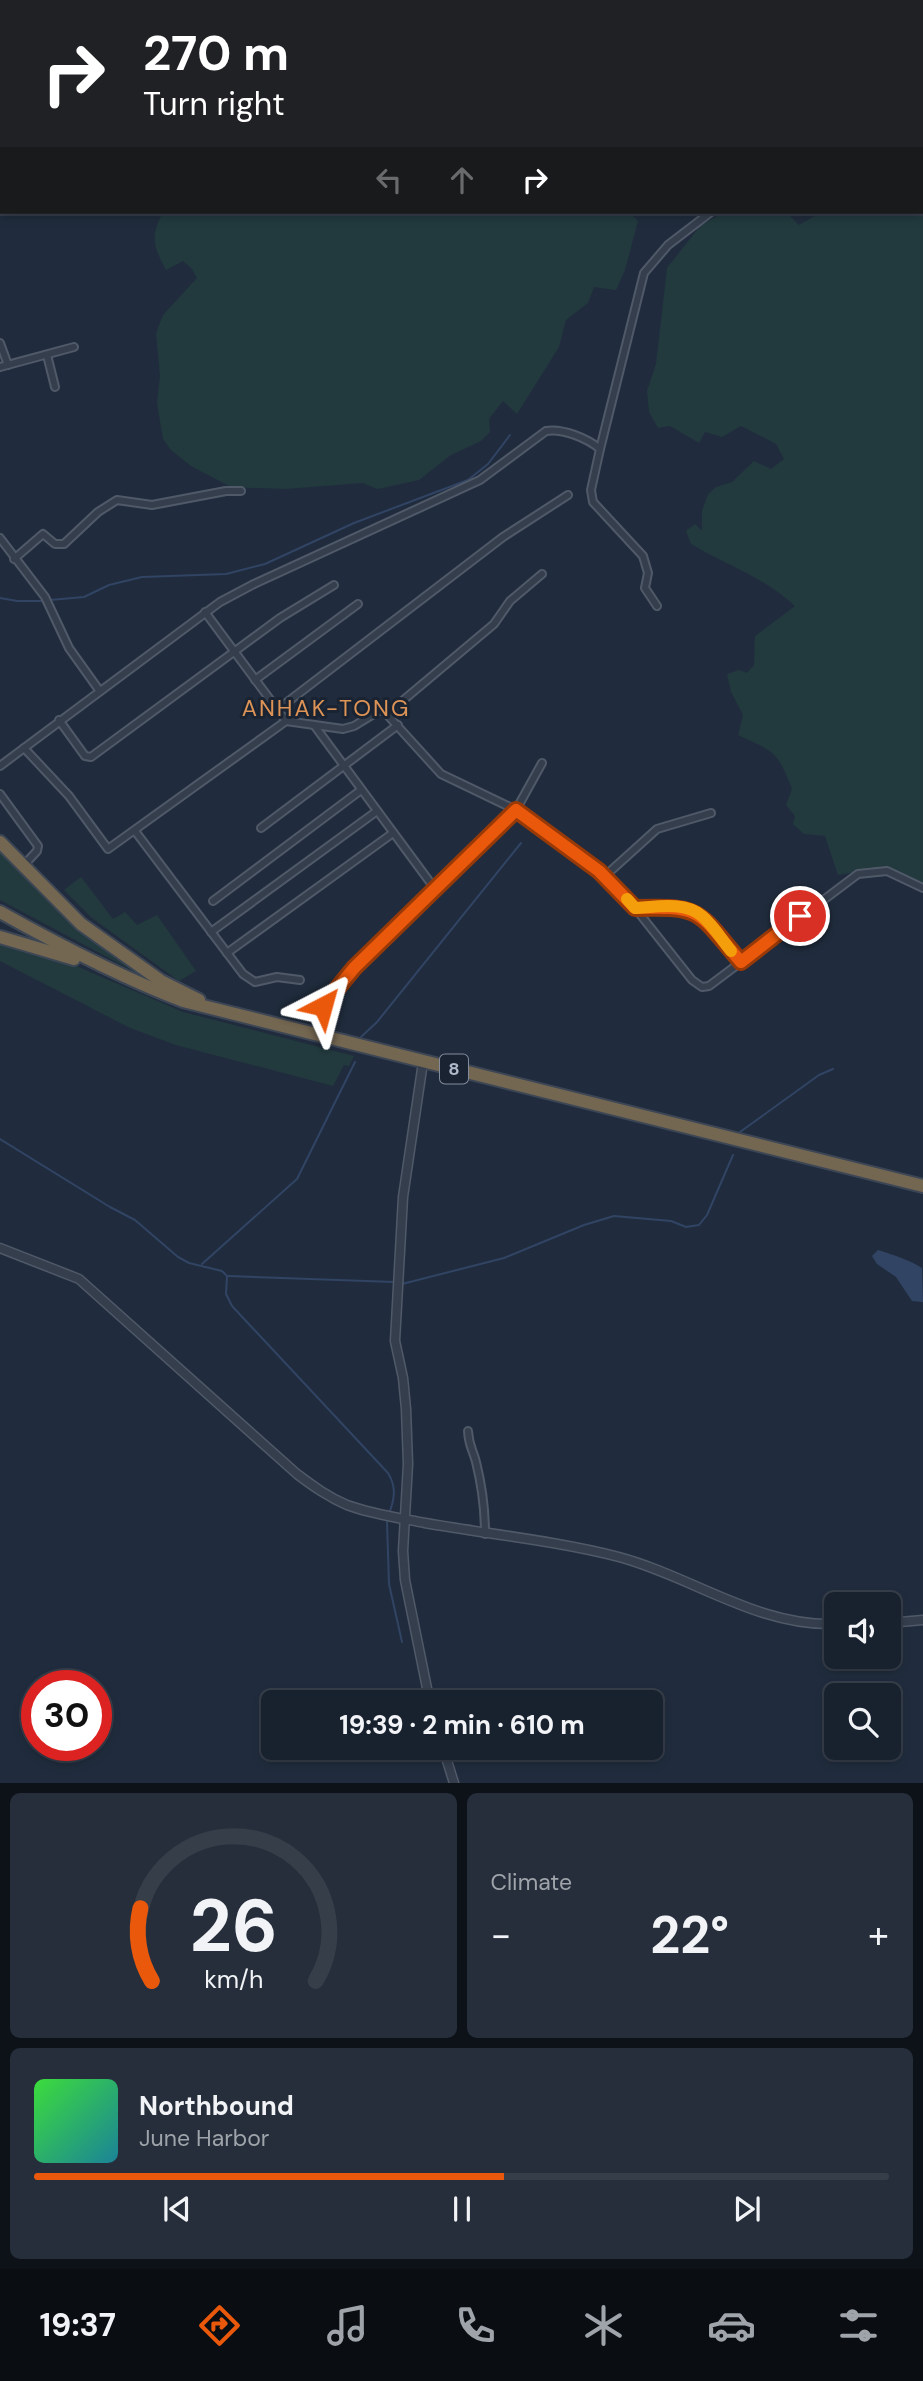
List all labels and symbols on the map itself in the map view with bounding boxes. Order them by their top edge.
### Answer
district label: ANHAK-TONG [242,693,410,723]
pin [770,886,830,946]
position arrow [286,969,360,1043]
road number: 8 [440,1054,468,1084]
speed limit sign: 30 [21,1670,112,1761]

